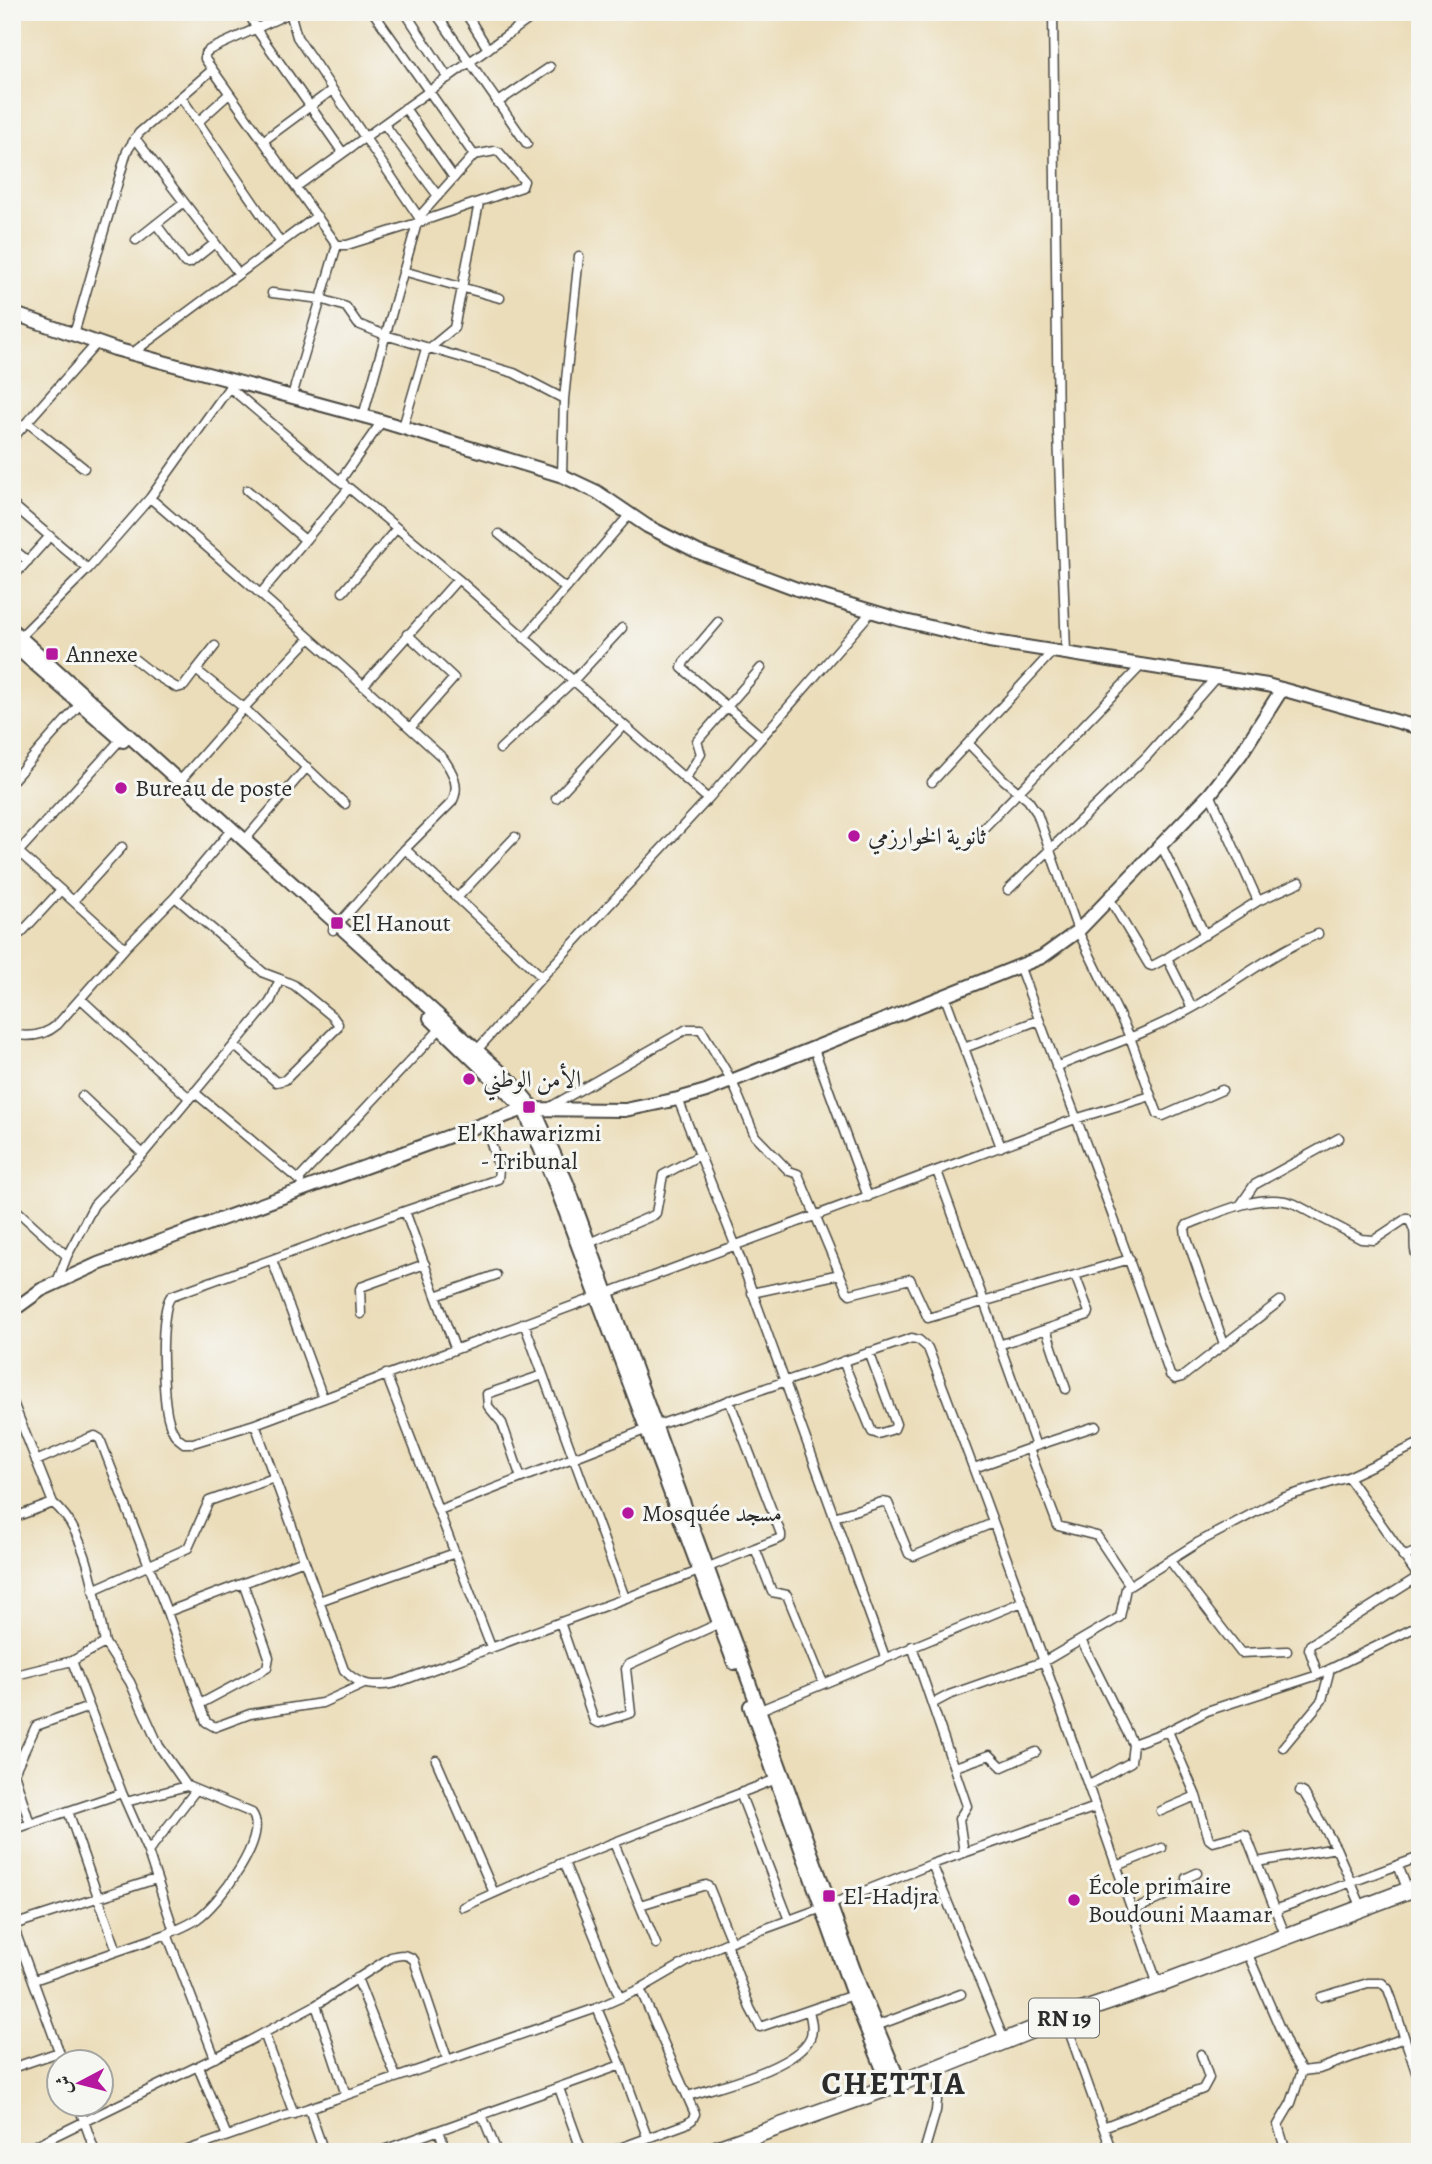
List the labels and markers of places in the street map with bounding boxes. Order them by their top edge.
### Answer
place label: Annexe [65,638,138,670]
marker: Annexe [44,646,60,662]
place label: Bureau de poste [135,772,292,804]
marker: Bureau de poste [113,780,129,796]
place label: ثانوية الخوارزمي [868,820,986,855]
marker: ثانوية الخوارزمي [846,828,862,844]
place label: El Hanout [351,907,451,939]
marker: El Hanout [329,915,345,931]
place label: الأمن الوطني [483,1063,581,1101]
marker: الأمن الوطني [461,1071,477,1087]
marker: El Khawarizmi - Tribunal [521,1099,537,1115]
place label: El Khawarizmi - Tribunal [457,1117,601,1177]
place label: Mosquée مسجد [642,1497,782,1529]
marker: Mosquée مسجد [620,1505,636,1521]
place label: École primaire Boudouni Maamar [1088,1870,1272,1930]
place label: El-Hadjra [843,1880,940,1912]
marker: El-Hadjra [821,1888,837,1904]
marker: École primaire Boudouni Maamar [1066,1892,1082,1908]

